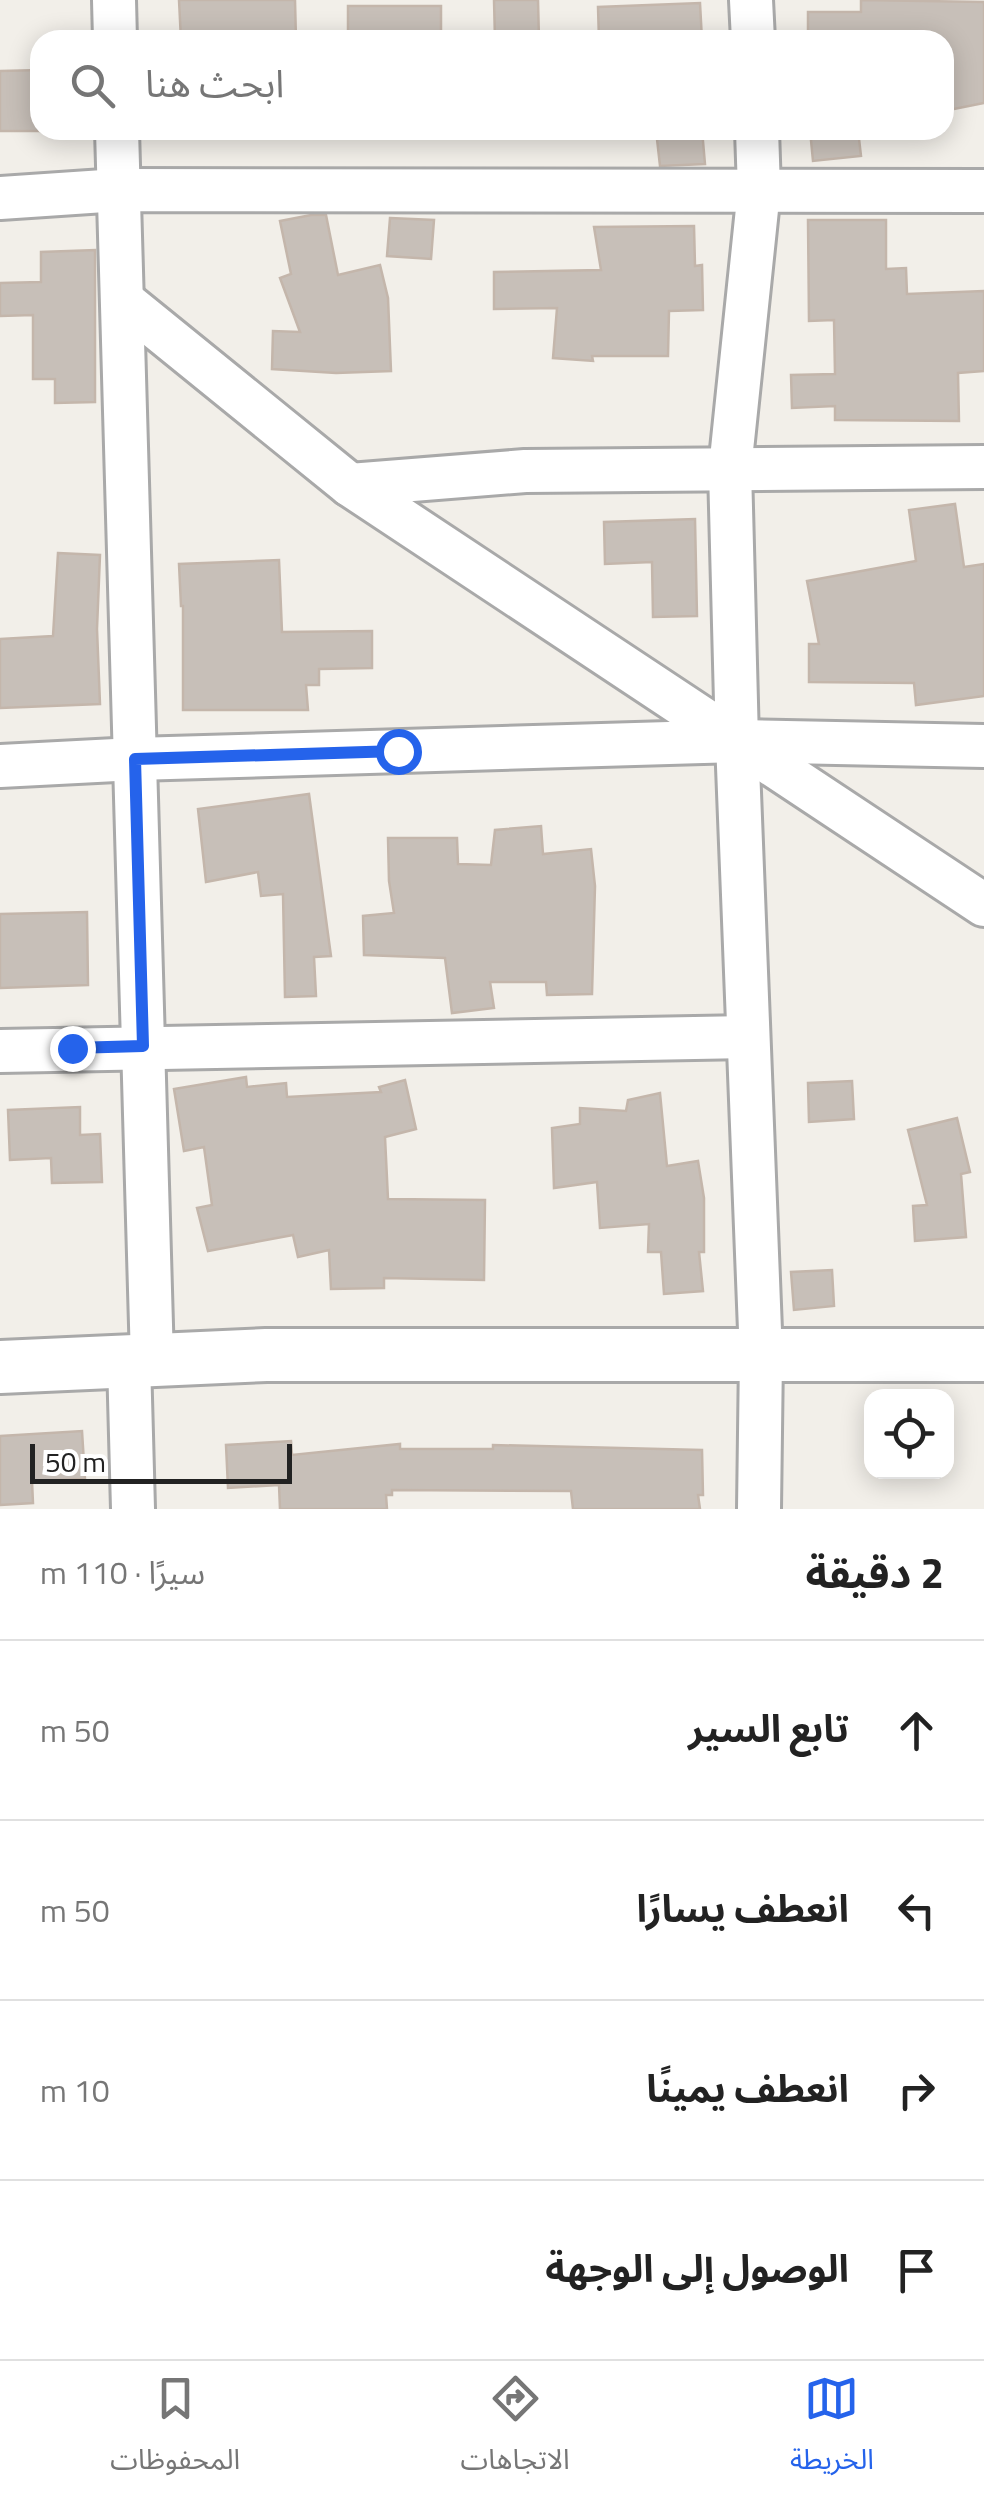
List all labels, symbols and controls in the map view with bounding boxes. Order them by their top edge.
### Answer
search box [30,30,954,140]
text: ابحث هنا [145,54,284,112]
icon: search [65,58,120,113]
route start [376,729,422,775]
route end [50,1026,96,1072]
map controls [864,1389,954,1479]
button: locate [864,1389,954,1479]
scale bar [30,1439,292,1484]
text: 50 m [45,1440,106,1483]
text: 2 دقيقة [806,1540,944,1604]
text: سيرًا · 110 m [40,1548,205,1596]
text: تابع السير [688,1699,849,1757]
icon: ahead [889,1703,944,1758]
text: 50 m [40,1706,110,1754]
text: انعطف يسارًا [637,1879,849,1937]
icon: left [889,1883,944,1938]
text: 50 m [40,1886,110,1934]
text: انعطف يمينًا [646,2059,849,2117]
icon: right [889,2063,944,2118]
text: 10 m [40,2066,110,2114]
text: الوصول إلى الوجهة [545,2239,849,2297]
icon: arrive [889,2243,944,2298]
tab: المحفوظات [110,2371,240,2490]
tab: الاتجاهات [460,2371,570,2490]
tab: الخريطة [790,2371,874,2490]

